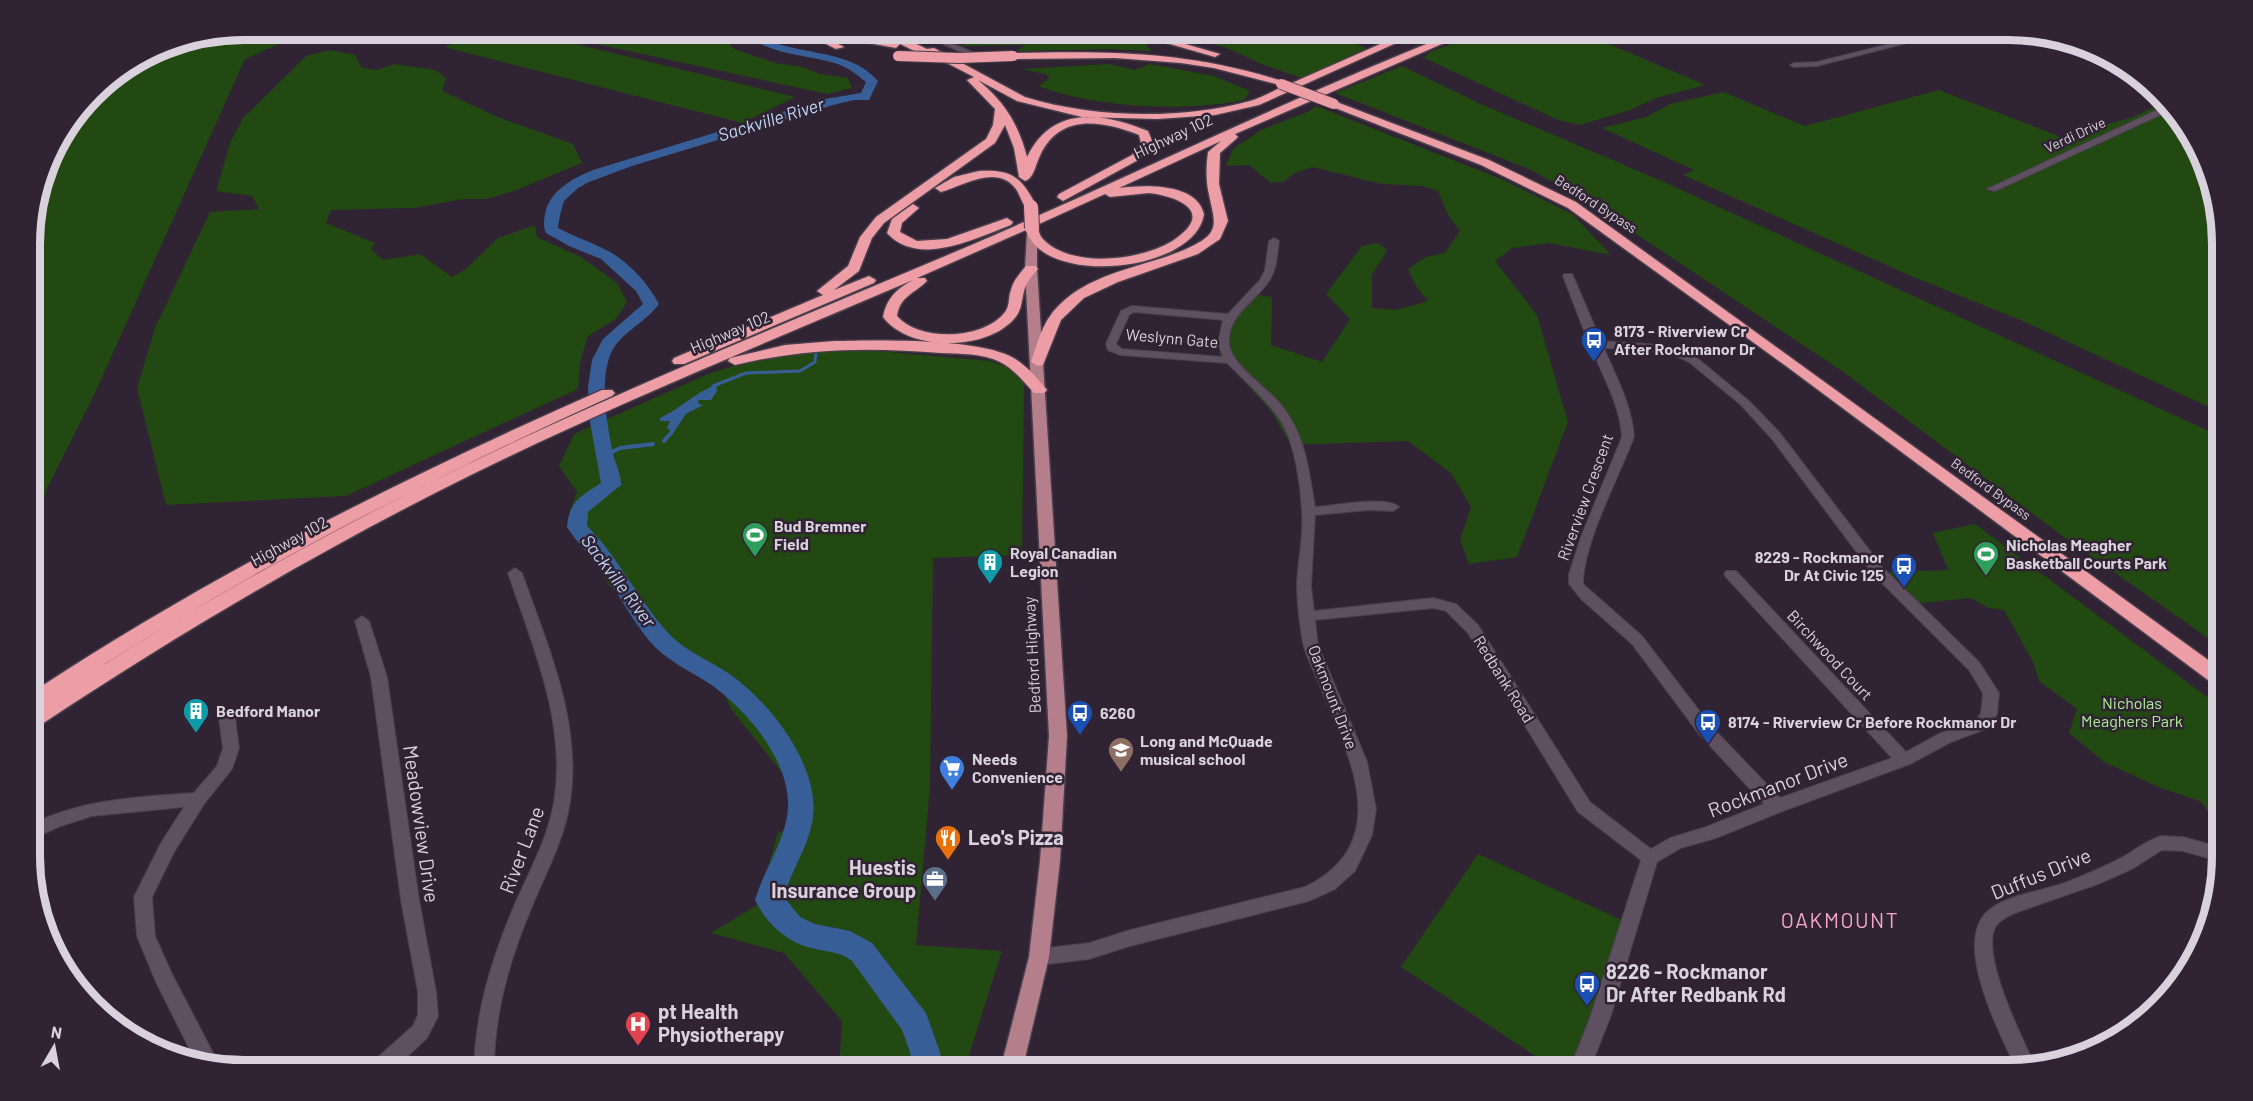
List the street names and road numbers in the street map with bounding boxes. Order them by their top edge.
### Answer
street label: Highway 102 [1130,109,1215,162]
street label: Verdi Drive [2042,113,2108,156]
street label: Bedford Bypass [1552,171,1641,237]
street label: Highway 102 [687,306,773,357]
street label: Weslynn Gate [1125,324,1219,351]
street label: Riverview Crescent [1553,431,1616,563]
street label: Bedford Bypass [1948,454,2035,523]
street label: Highway 102 [247,512,330,569]
street label: Bedford Highway [1019,595,1044,714]
street label: Birchwood Court [1784,606,1877,704]
street label: Redbank Road [1470,632,1539,726]
street label: Oakmount Drive [1305,642,1362,751]
street label: Meadowview Drive [399,744,445,904]
street label: Rockmanor Drive [1704,746,1851,822]
street label: River Lane [493,803,549,897]
street label: Duffus Drive [1987,842,2094,904]

